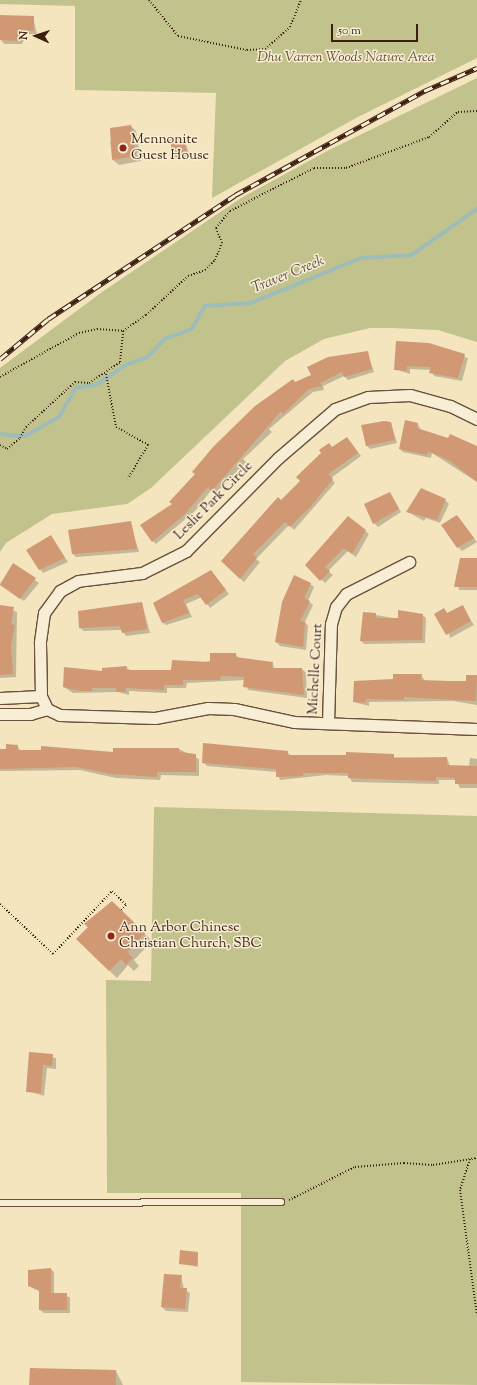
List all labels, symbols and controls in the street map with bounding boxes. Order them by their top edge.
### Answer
north arrow [16,16,56,56]
scale bar [333,16,420,42]
text: 50 m [338,22,361,40]
text: N [16,31,32,40]
park label: Dhu Varren Woods Nature Area [257,50,435,66]
place label: Mennonite Guest House [131,132,209,164]
marker: Mennonite Guest House [118,143,128,153]
water label: Traver Creek [249,252,327,298]
street label: Leslie Park Circle [171,458,257,544]
street label: Michelle Court [305,623,327,715]
place label: Ann Arbor Chinese Christian Church, SBC [119,920,262,952]
marker: Ann Arbor Chinese Christian Church, SBC [106,931,116,941]

